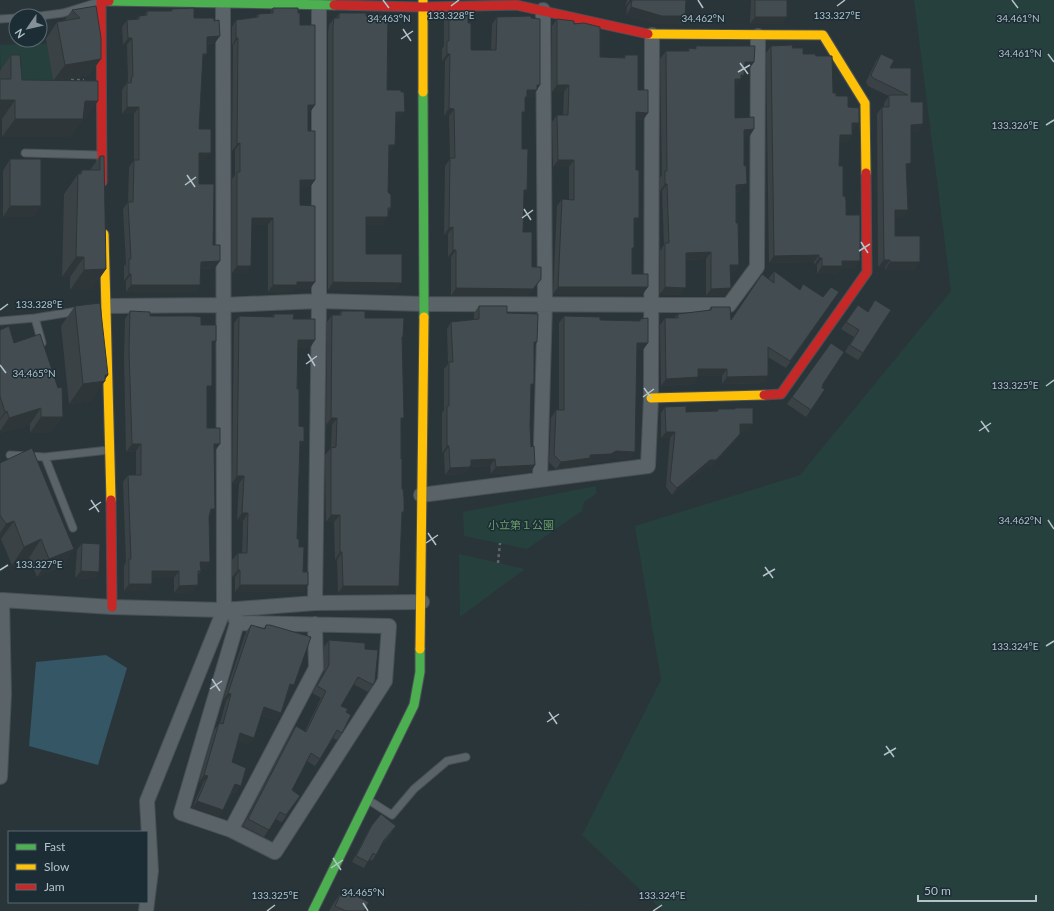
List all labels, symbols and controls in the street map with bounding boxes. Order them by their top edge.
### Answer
north arrow [8,8,48,48]
text: 133.328°E [427,9,475,21]
text: 133.327°E [813,9,861,21]
text: 34.463°N [367,12,411,24]
text: 34.462°N [681,12,725,24]
text: 34.461°N [996,12,1040,24]
text: N [12,27,27,41]
text: 34.461°N [998,47,1042,59]
text: 133.326°E [991,119,1039,131]
text: 133.328°E [15,298,63,310]
text: 34.465°N [12,367,56,379]
text: 133.325°E [991,379,1039,391]
text: 34.462°N [998,514,1042,526]
park label: 小立第１公園 [488,518,554,531]
text: 133.327°E [15,558,63,570]
text: 133.324°E [991,640,1039,652]
legend [8,831,148,903]
text: Fast [44,839,66,854]
text: Slow [44,859,70,874]
scale bar [918,877,1036,903]
text: Jam [44,879,65,894]
text: 50 m [924,883,951,898]
text: 34.465°N [341,886,385,898]
text: 133.325°E [251,889,299,901]
text: 133.324°E [638,889,686,901]

